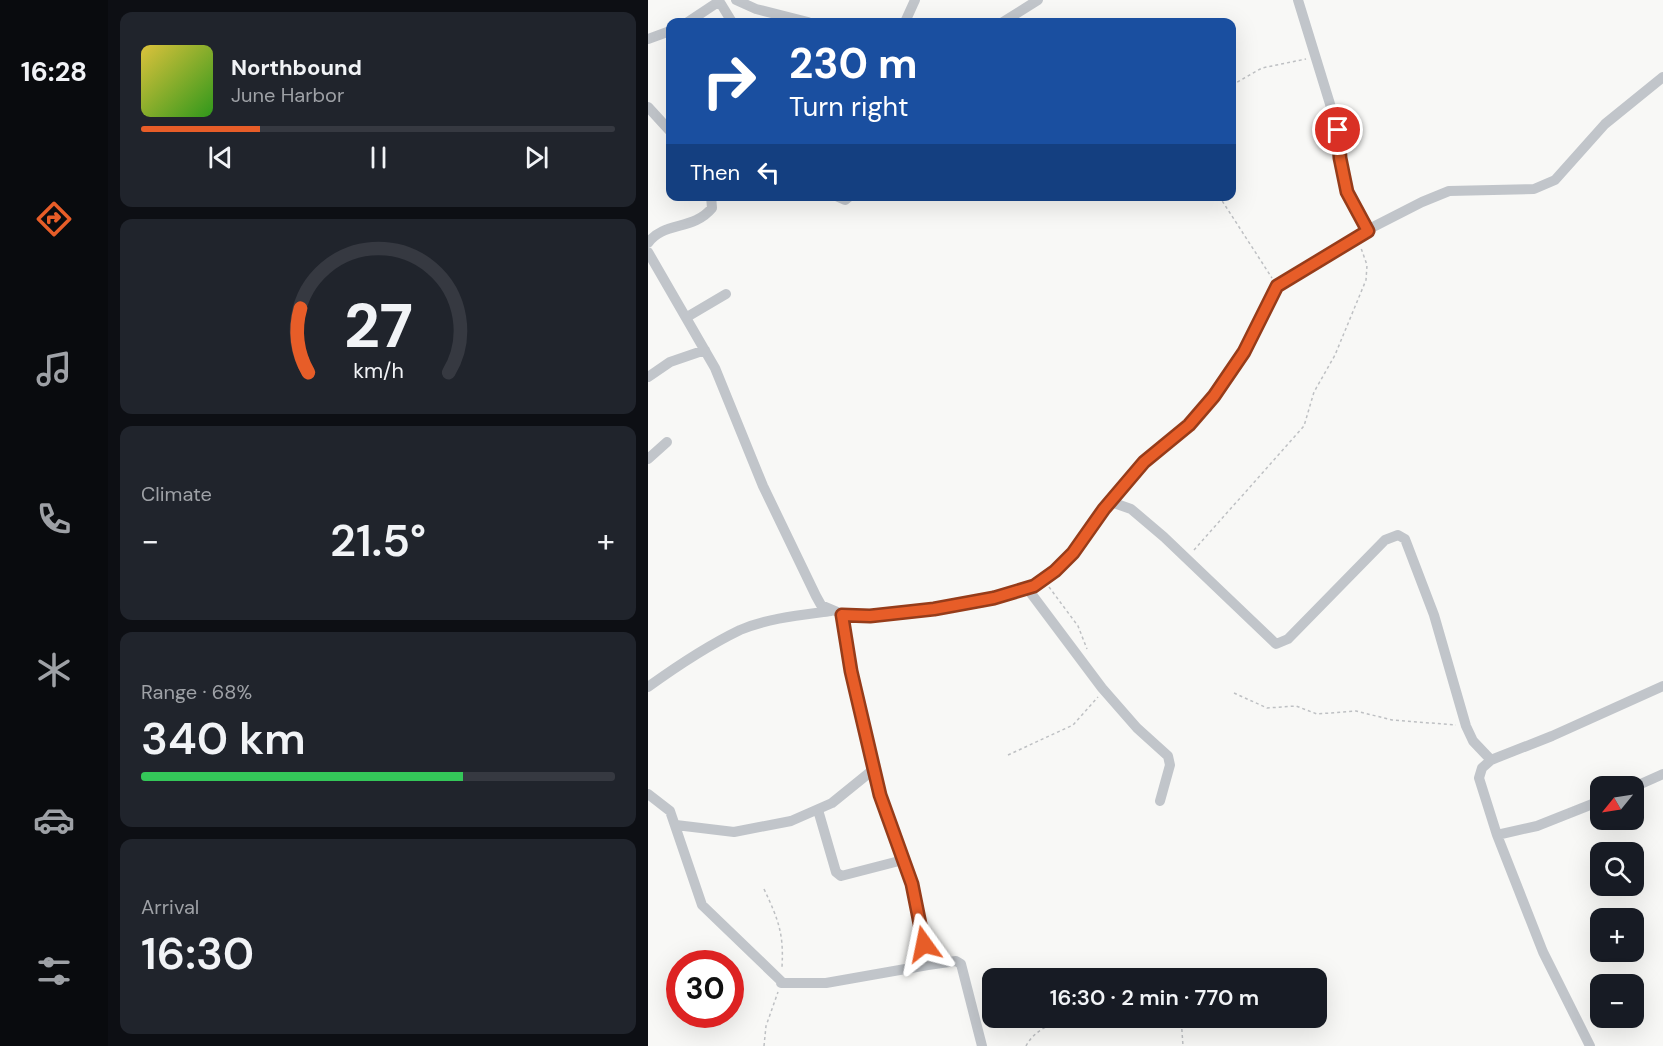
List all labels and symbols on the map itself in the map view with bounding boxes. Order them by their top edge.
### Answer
pin [1312,104,1363,155]
north arrow [1590,776,1644,830]
position arrow [892,912,956,976]
speed limit sign: 30 [666,950,744,1028]

